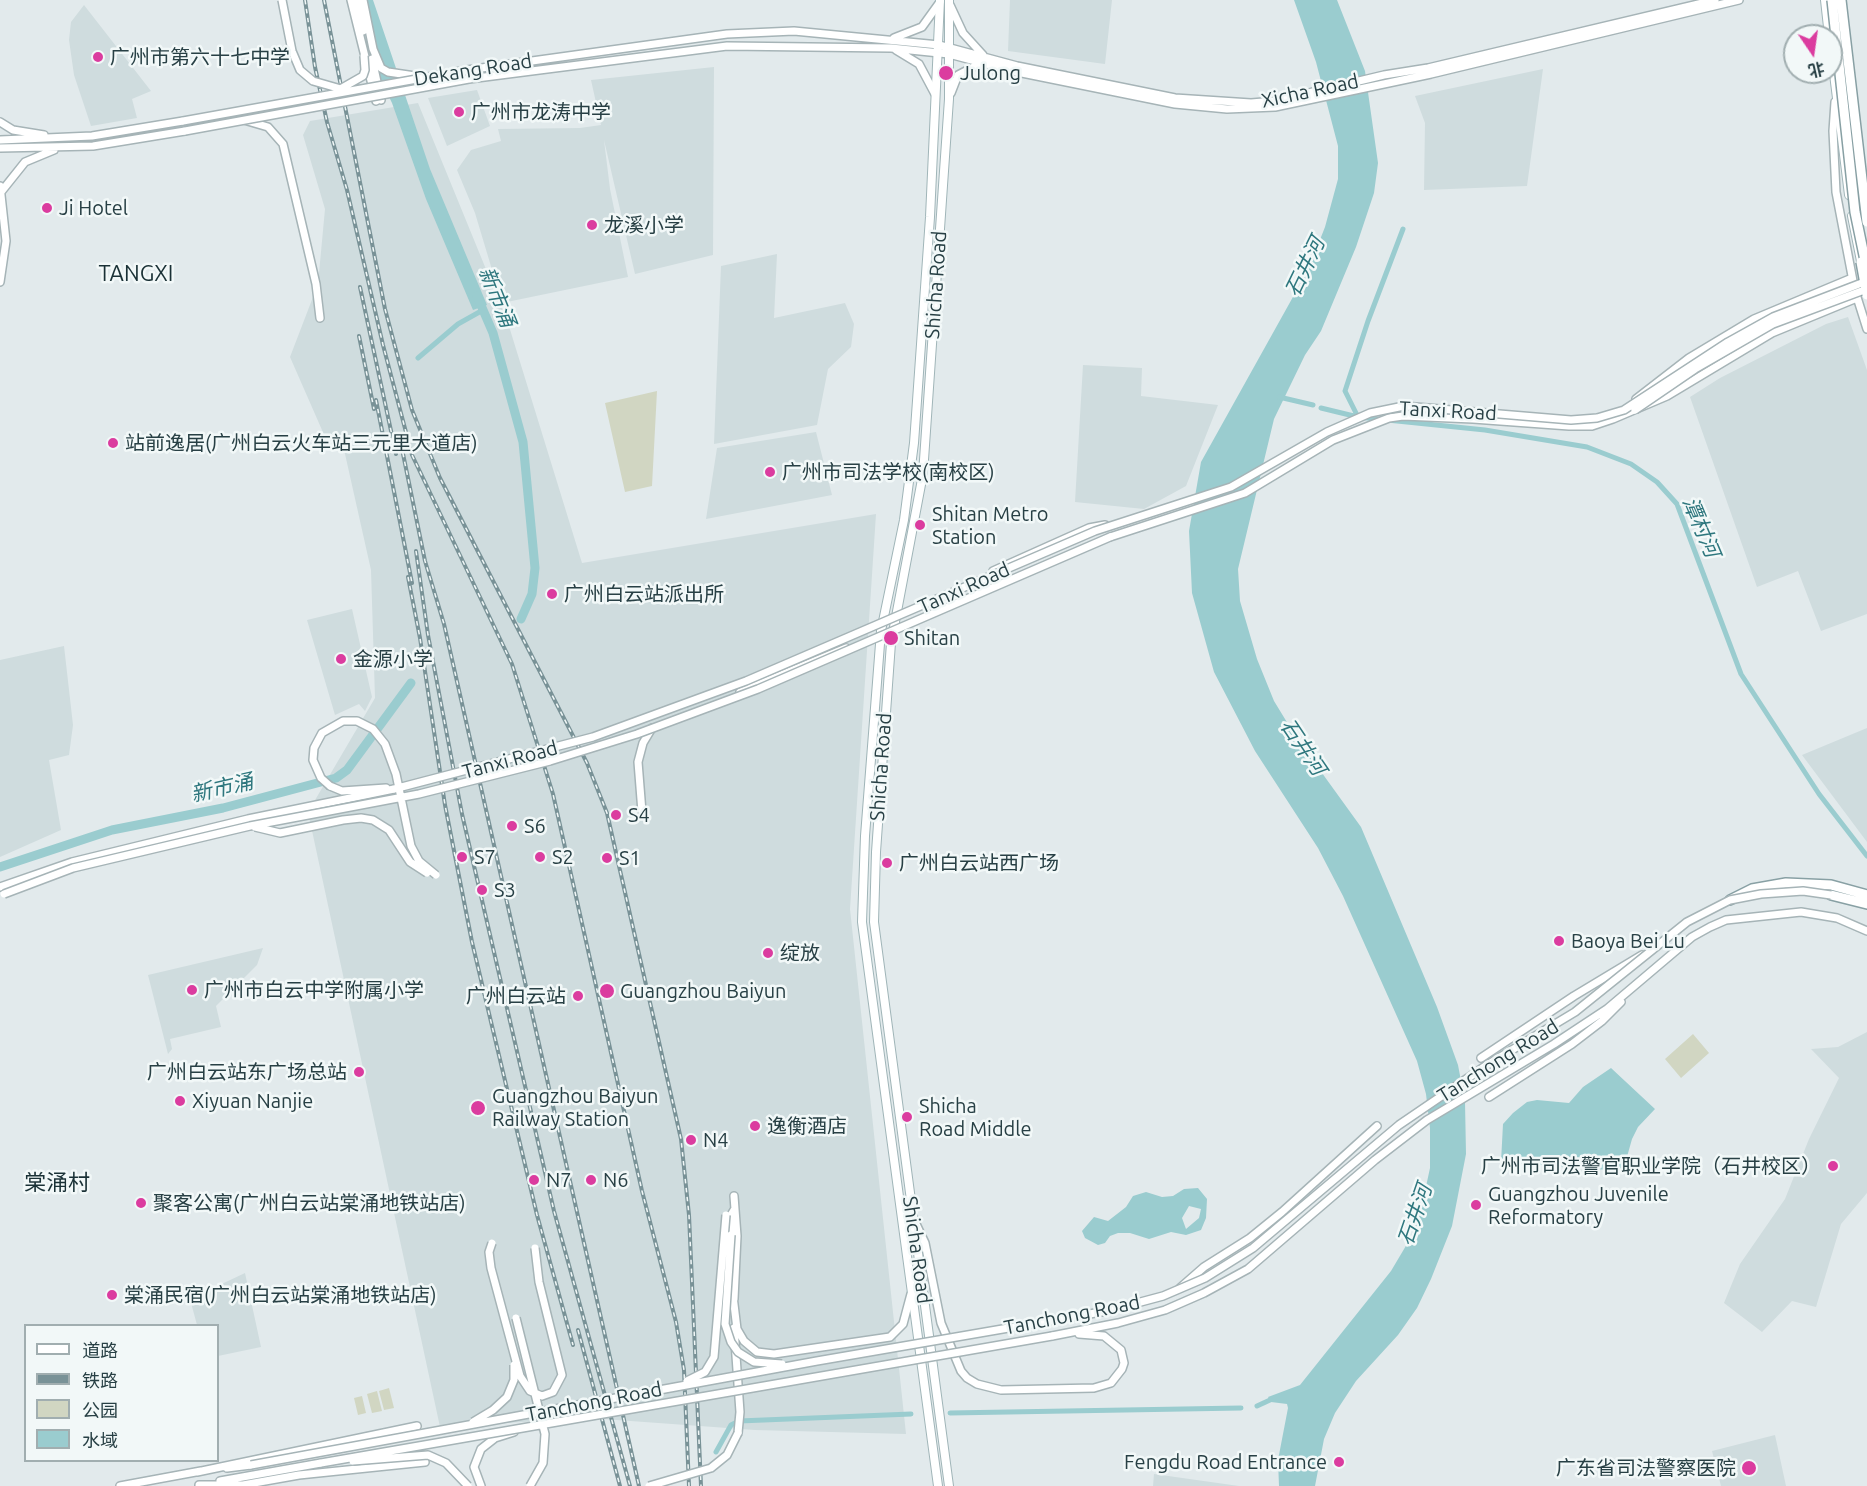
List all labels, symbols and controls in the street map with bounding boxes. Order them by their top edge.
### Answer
north arrow [1783,24,1843,84]
place label: 广州市第六十七中学 [110,45,290,69]
street label: Dekang Road [412,49,534,91]
marker: 广州市第六十七中学 [91,50,105,64]
text: 北 [1807,59,1826,80]
place label: Julong [960,61,1021,85]
marker: Julong [937,64,955,82]
street label: Xicha Road [1259,69,1361,113]
place label: 广州市龙涛中学 [471,100,611,124]
marker: 广州市龙涛中学 [452,105,466,119]
place label: Ji Hotel [59,196,128,220]
marker: Ji Hotel [40,201,54,215]
place label: 龙溪小学 [604,213,684,237]
marker: 龙溪小学 [585,218,599,232]
street label: Shicha Road [920,230,952,340]
water label: 石井河 [1280,233,1330,301]
district label: TANGXI [94,261,178,287]
water label: 新市涌 [474,263,520,331]
street label: Tanxi Road [1399,396,1497,426]
place label: 站前逸居(广州白云火车站三元里大道店) [125,431,478,455]
marker: 站前逸居(广州白云火车站三元里大道店) [106,436,120,450]
place label: 广州市司法学校(南校区) [782,460,995,484]
marker: 广州市司法学校(南校区) [763,465,777,479]
water label: 潭村河 [1677,493,1725,561]
place label: Shitan Metro Station [932,502,1048,549]
marker: Shitan Metro Station [913,518,927,532]
street label: Tanxi Road [915,557,1013,619]
place label: 广州白云站派出所 [564,582,724,606]
marker: 广州白云站派出所 [545,587,559,601]
place label: Shitan [904,626,960,650]
marker: Shitan [882,629,900,647]
place label: 金源小学 [353,647,433,671]
marker: 金源小学 [334,652,348,666]
street label: Shicha Road [865,712,897,822]
water label: 石井河 [1275,714,1331,780]
street label: Tanxi Road [460,736,560,784]
water label: 新市涌 [188,769,256,807]
place label: S4 [628,803,650,827]
marker: S4 [609,808,623,822]
place label: S6 [524,814,546,838]
marker: S6 [505,819,519,833]
place label: S7 [474,845,496,869]
place label: S2 [552,845,574,869]
place label: S1 [619,846,641,870]
marker: S7 [455,850,469,864]
marker: S2 [533,850,547,864]
marker: S1 [600,851,614,865]
place label: 广州白云站西广场 [899,851,1059,875]
marker: 广州白云站西广场 [880,856,894,870]
place label: S3 [494,878,516,902]
marker: S3 [475,883,489,897]
place label: Baoya Bei Lu [1571,929,1685,953]
marker: Baoya Bei Lu [1552,934,1566,948]
place label: 绽放 [780,941,820,965]
marker: 绽放 [761,946,775,960]
place label: 广州市白云中学附属小学 [204,978,424,1002]
place label: Guangzhou Baiyun [620,979,786,1003]
marker: Guangzhou Baiyun [598,982,616,1000]
marker: 广州市白云中学附属小学 [185,983,199,997]
place label: 广州白云站 [466,984,566,1008]
marker: 广州白云站 [571,989,585,1003]
street label: Tanchong Road [1433,1014,1563,1108]
place label: 广州白云站东广场总站 [147,1060,347,1084]
marker: 广州白云站东广场总站 [352,1065,366,1079]
place label: Guangzhou Baiyun Railway Station [492,1084,658,1131]
place label: Xiyuan Nanjie [192,1089,313,1113]
marker: Xiyuan Nanjie [173,1094,187,1108]
place label: Shicha Road Middle [919,1094,1032,1141]
marker: Guangzhou Baiyun Railway Station [469,1099,487,1117]
marker: Shicha Road Middle [900,1110,914,1124]
place label: 逸衡酒店 [767,1114,847,1138]
marker: 逸衡酒店 [748,1119,762,1133]
place label: N4 [703,1128,729,1152]
marker: N4 [684,1133,698,1147]
place label: 广州市司法警官职业学院（石井校区） [1481,1154,1821,1178]
marker: 广州市司法警官职业学院（石井校区） [1826,1159,1840,1173]
place label: N7 [546,1168,572,1192]
place label: N6 [603,1168,629,1192]
district label: 棠涌村 [24,1170,90,1196]
marker: N7 [527,1173,541,1187]
marker: N6 [584,1173,598,1187]
water label: 石井河 [1393,1181,1437,1249]
place label: Guangzhou Juvenile Reformatory [1488,1182,1669,1229]
place label: 聚客公寓(广州白云站棠涌地铁站店) [153,1191,466,1215]
street label: Shicha Road [898,1195,936,1305]
marker: 聚客公寓(广州白云站棠涌地铁站店) [134,1196,148,1210]
marker: Guangzhou Juvenile Reformatory [1469,1198,1483,1212]
place label: 棠涌民宿(广州白云站棠涌地铁站店) [124,1283,437,1307]
marker: 棠涌民宿(广州白云站棠涌地铁站店) [105,1288,119,1302]
street label: Tanchong Road [1002,1290,1142,1340]
legend [24,1324,219,1462]
text: 道路 [82,1340,118,1360]
text: 铁路 [82,1370,118,1390]
street label: Tanchong Road [524,1377,664,1427]
text: 公园 [82,1400,118,1420]
text: 水域 [82,1430,118,1450]
place label: Fengdu Road Entrance [1124,1450,1327,1474]
marker: Fengdu Road Entrance [1332,1455,1346,1469]
place label: 广东省司法警察医院 [1556,1456,1736,1480]
marker: 广东省司法警察医院 [1740,1459,1758,1477]

